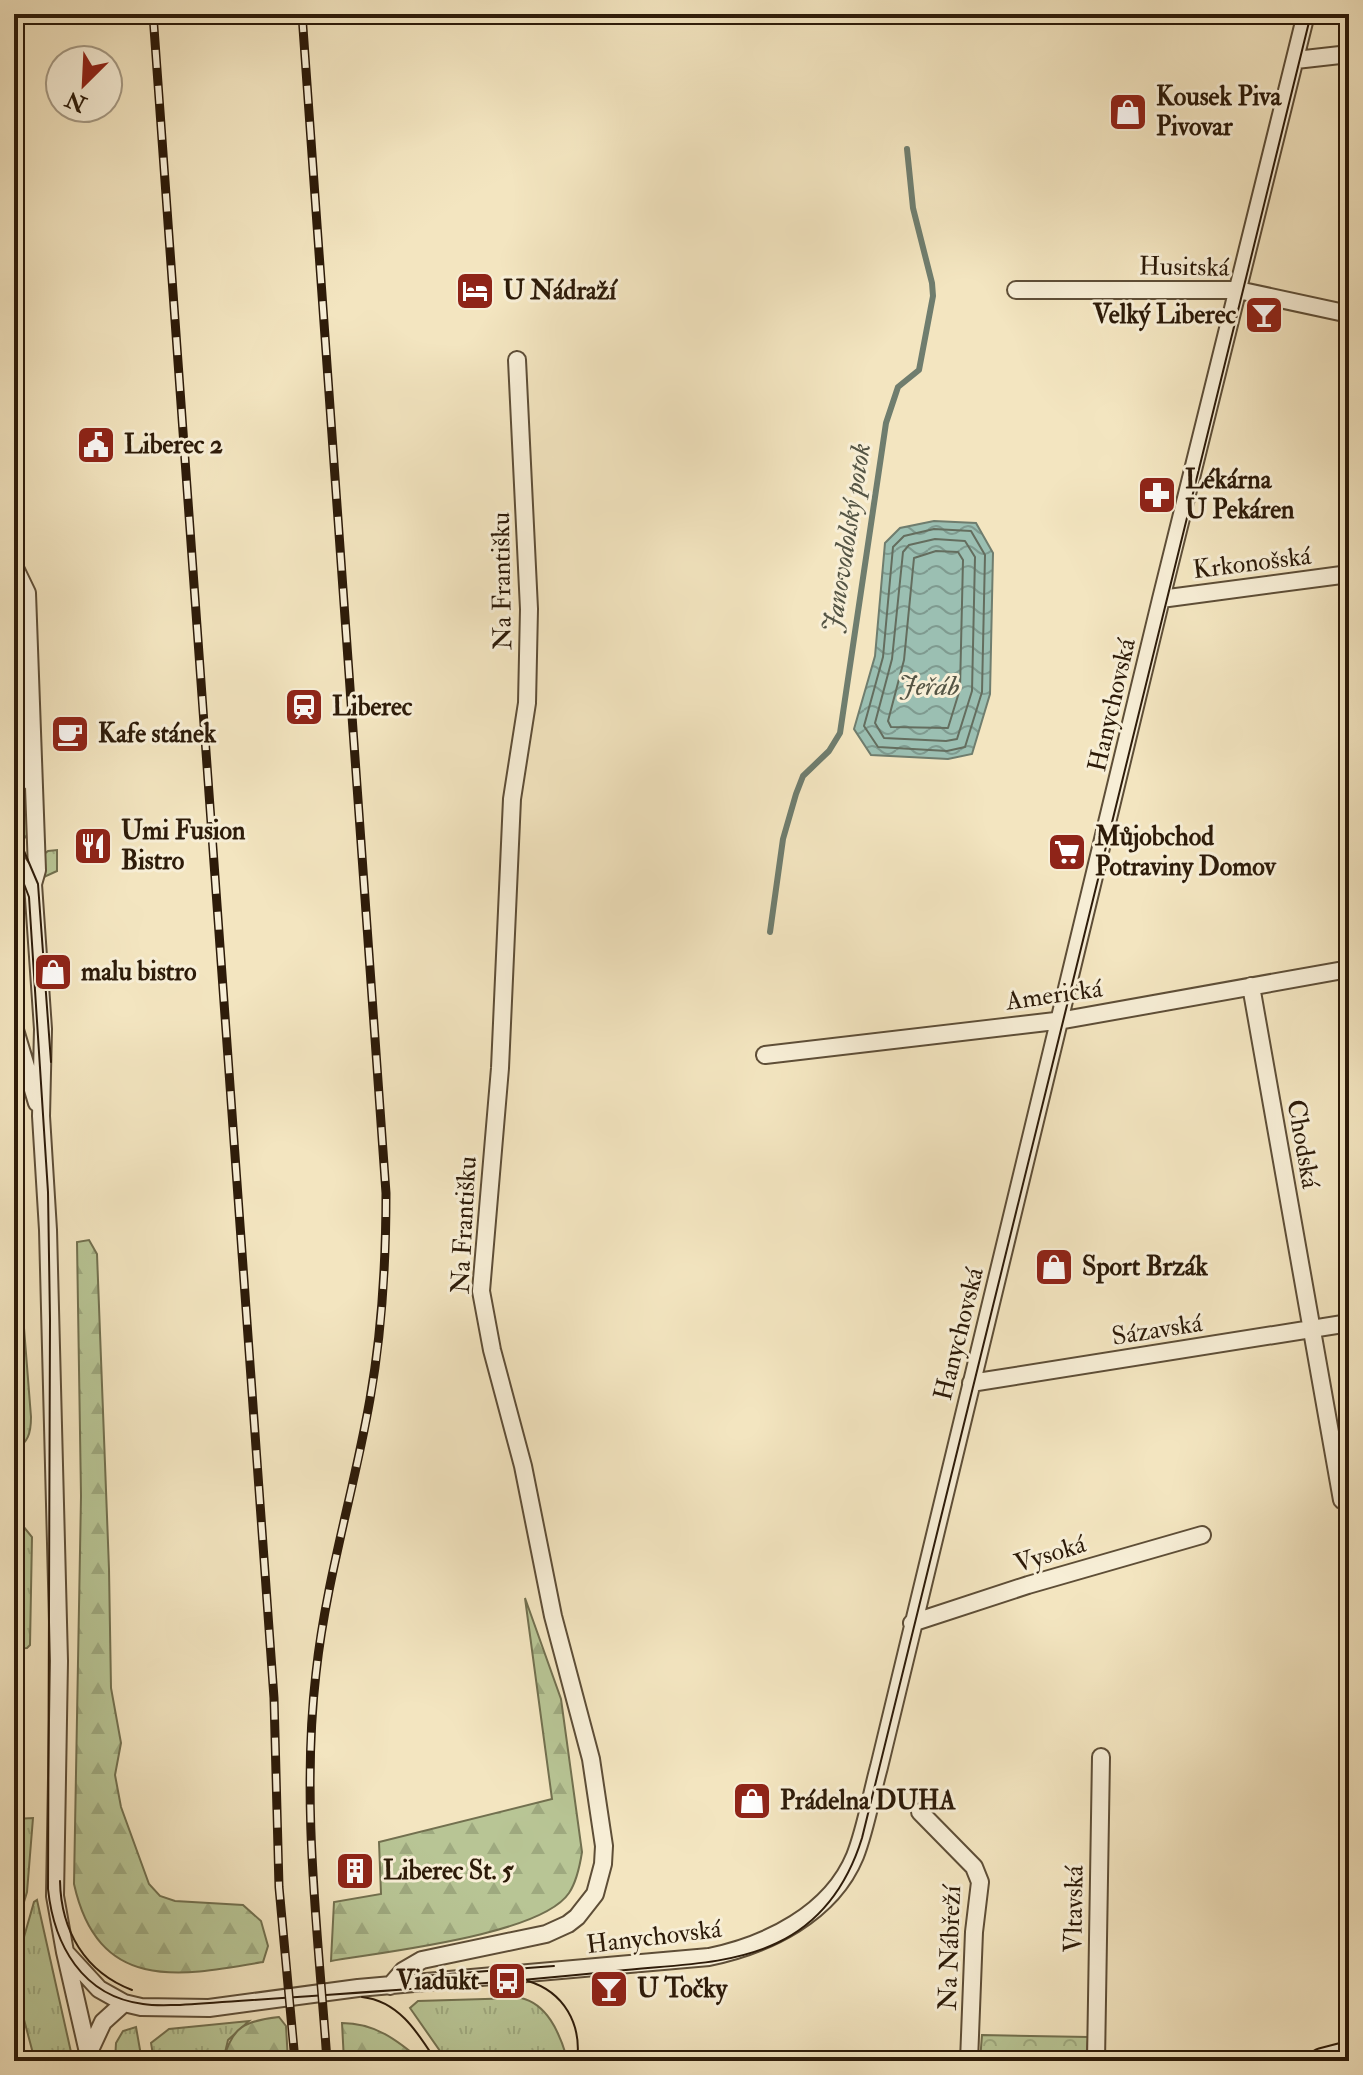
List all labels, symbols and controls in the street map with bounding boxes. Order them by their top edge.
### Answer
north arrow [44,44,124,124]
place label: Kousek Piva Pivovar [1156,81,1282,143]
text: N [61,84,92,119]
shop icon: Kousek Piva Pivovar [1107,91,1149,133]
street label: Husitská [1139,250,1230,284]
hotel icon: U Nádraží [454,270,496,312]
place label: U Nádraží [503,275,618,307]
bar icon: Velký Liberec [1243,294,1285,336]
place label: Velký Liberec [1092,299,1237,332]
public building icon: Liberec 2 [75,424,117,466]
place label: Liberec 2 [124,429,223,461]
water label: Janovodolský potok [815,441,879,635]
place label: Lékárna U Pekáren [1185,464,1295,526]
pharmacy icon: Lékárna U Pekáren [1136,474,1178,516]
street label: Na Františku [485,512,519,650]
street label: Krkonošská [1191,540,1313,586]
street label: Hanychovská [1081,635,1143,775]
water label: Jeřáb [899,669,960,704]
station icon: Liberec [283,686,325,728]
place label: Liberec [332,691,413,723]
cafe icon: Kafe stánek [49,713,91,755]
place label: Kafe stánek [98,718,217,750]
place label: Umi Fusion Bistro [121,815,246,877]
place label: Můjobchod Potraviny Domov [1094,821,1278,884]
restaurant icon: Umi Fusion Bistro [72,825,114,867]
supermarket icon: Můjobchod Potraviny Domov [1046,831,1088,873]
shop icon: malu bistro [32,951,74,993]
place label: malu bistro [81,956,197,988]
street label: Americká [1003,972,1105,1018]
street label: Chodská [1279,1097,1327,1191]
street label: Na Františku [444,1155,484,1295]
shop icon: Sport Brzák [1033,1246,1075,1288]
place label: Sport Brzák [1082,1251,1209,1284]
street label: Hanychovská [927,1264,991,1404]
street label: Sázavská [1110,1307,1205,1353]
street label: Vysoká [1010,1528,1090,1580]
shop icon: Prádelna DUHA [731,1780,773,1822]
place label: Prádelna DUHA [780,1785,956,1817]
building icon: Liberec St. 5 [334,1850,376,1892]
place label: Liberec St. 5 [383,1855,514,1887]
street label: Vltavská [1057,1865,1091,1953]
street label: Na Nábřeží [932,1883,968,2011]
street label: Hanychovská [585,1913,724,1961]
bus stop icon: Viadukt [486,1960,528,2002]
place label: Viadukt [395,1965,480,1997]
bar icon: U Točky [588,1968,630,2010]
place label: U Točky [637,1973,729,2006]

